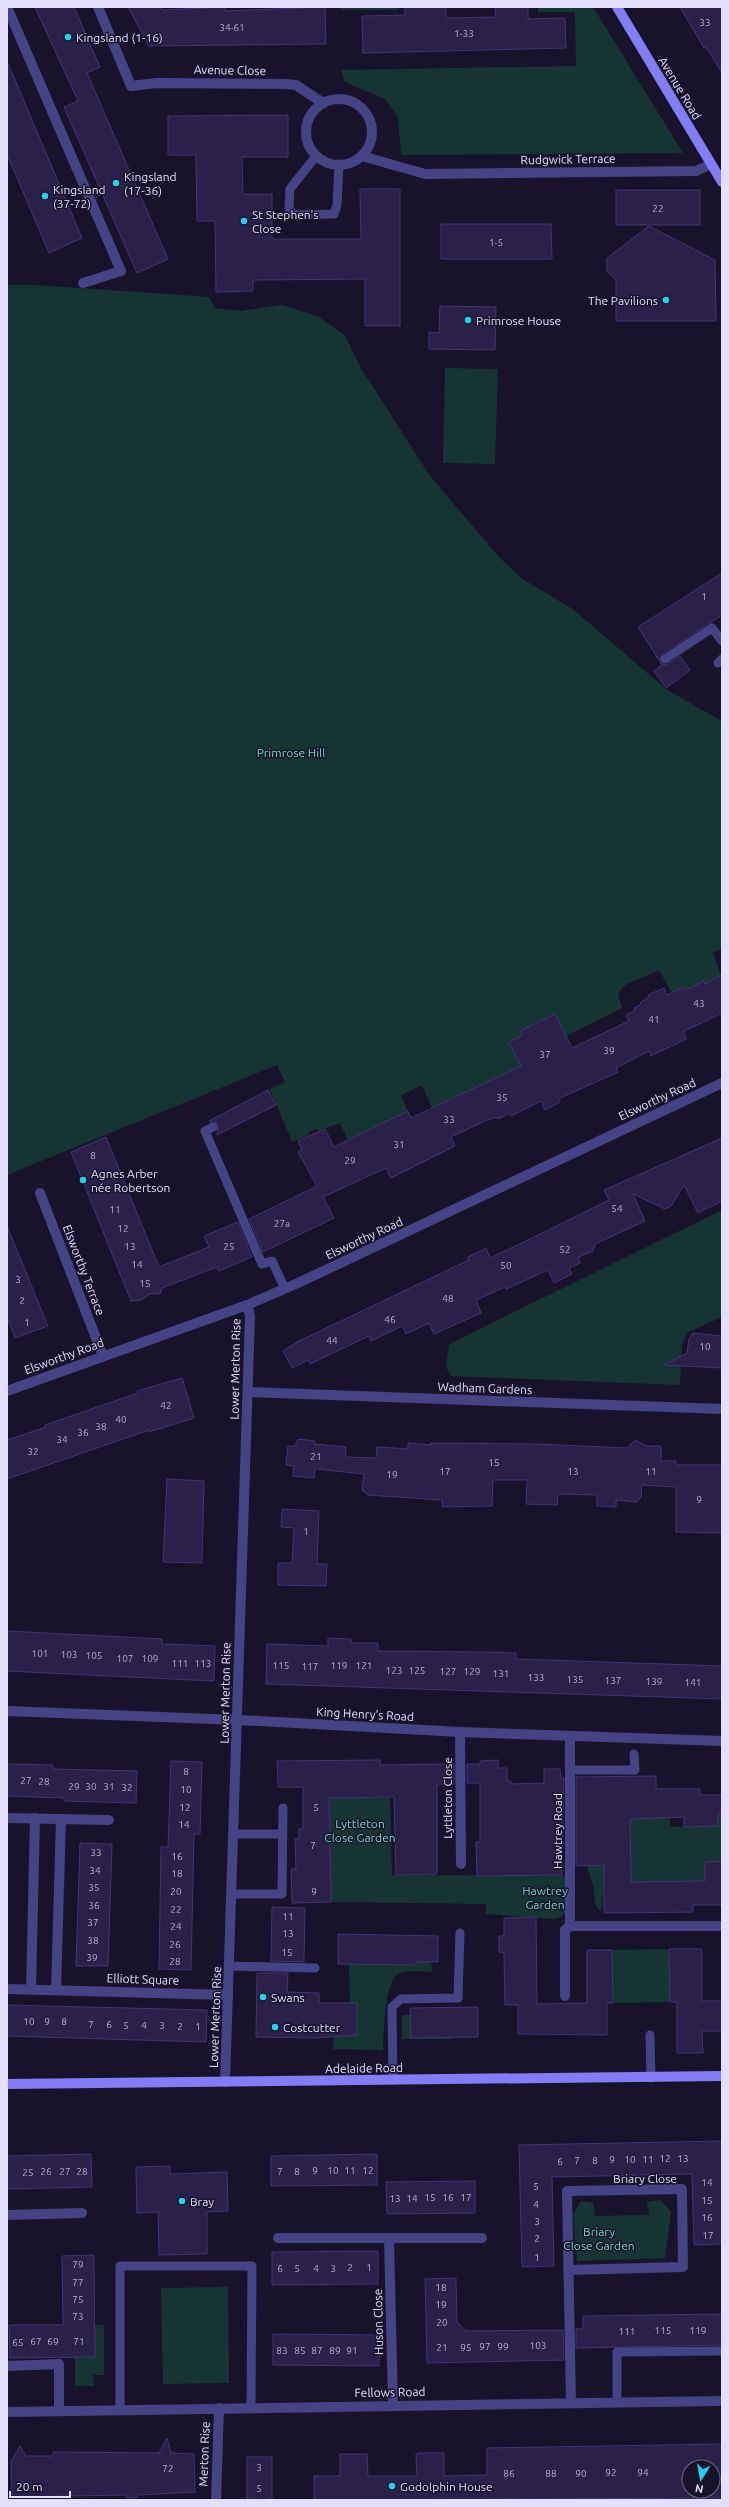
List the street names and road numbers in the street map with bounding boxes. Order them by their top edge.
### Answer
street label: Avenue Road [656,54,704,122]
street label: Avenue Close [194,63,266,77]
street label: Rudgwick Terrace [520,152,616,166]
street label: Elsworthy Road [616,1075,698,1123]
street label: Elsworthy Road [323,1214,405,1262]
street label: Elsworthy Terrace [61,1223,107,1317]
street label: Lower Merton Rise [228,1318,242,1420]
street label: Elsworthy Road [23,1336,105,1376]
street label: Wadham Gardens [438,1380,532,1396]
street label: Lower Merton Rise [218,1642,232,1744]
street label: King Henry's Road [316,1705,414,1723]
street label: Lyttleton Close [441,1757,454,1839]
street label: Hawtrey Road [551,1793,564,1869]
street label: Lower Merton Rise [207,1966,223,2068]
street label: Elliott Square [106,1971,180,1987]
street label: Adelaide Road [325,2061,403,2075]
street label: Briary Close [613,2172,677,2185]
street label: Huson Close [371,2289,385,2355]
street label: Fellows Road [354,2385,426,2399]
street label: Merton Rise [196,2421,212,2487]

